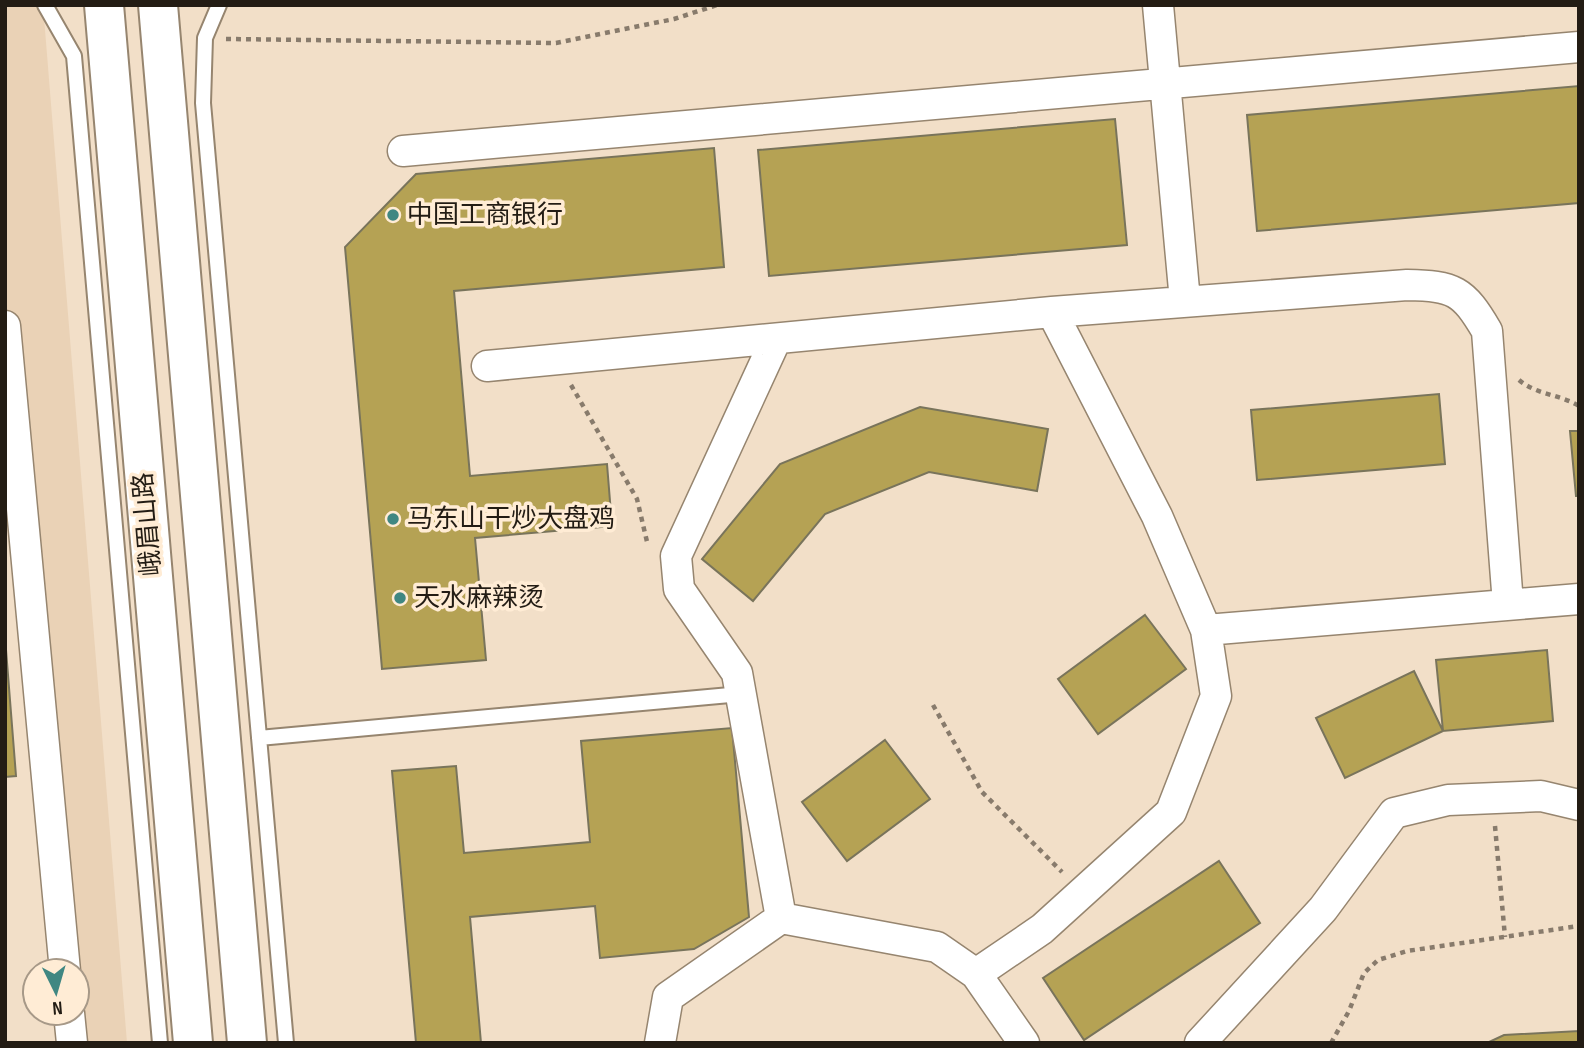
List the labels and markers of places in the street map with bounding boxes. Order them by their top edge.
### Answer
place label: 中国工商银行 [407,200,563,231]
marker: 中国工商银行 [385,207,401,223]
place label: 马东山干炒大盘鸡 [407,504,615,535]
marker: 马东山干炒大盘鸡 [385,511,401,527]
place label: 天水麻辣烫 [414,583,544,614]
marker: 天水麻辣烫 [392,590,408,606]

